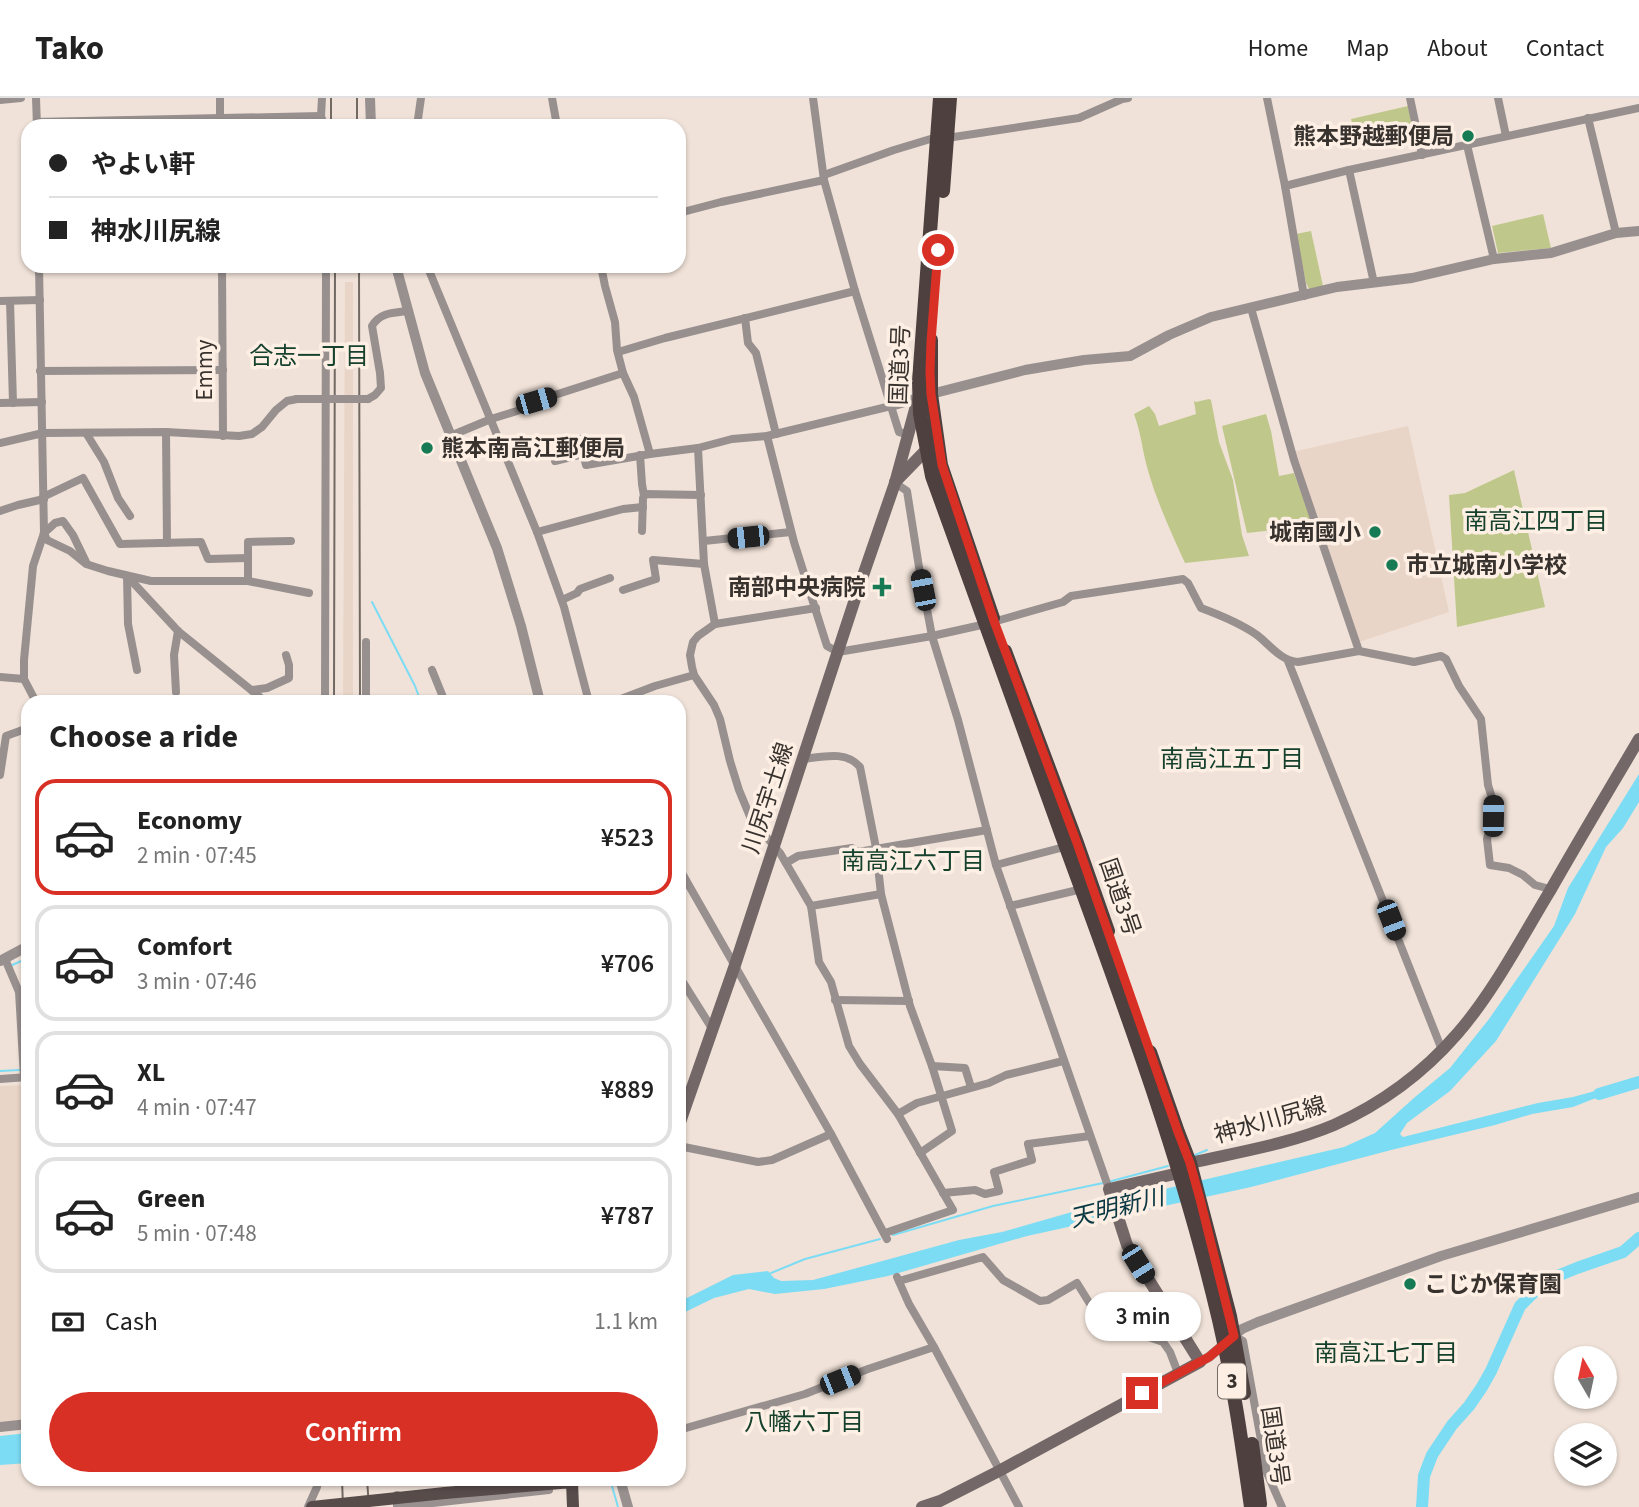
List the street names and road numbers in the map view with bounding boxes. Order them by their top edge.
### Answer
street label: 国道3号 [882,324,918,406]
street label: Emmy [188,339,221,401]
street label: 川尻宇土線 [735,738,801,858]
street label: 国道3号 [1091,854,1149,940]
street label: 神水川尻線 [1210,1088,1330,1152]
road number: 3 [1218,1364,1246,1398]
street label: 国道3号 [1253,1404,1297,1488]

